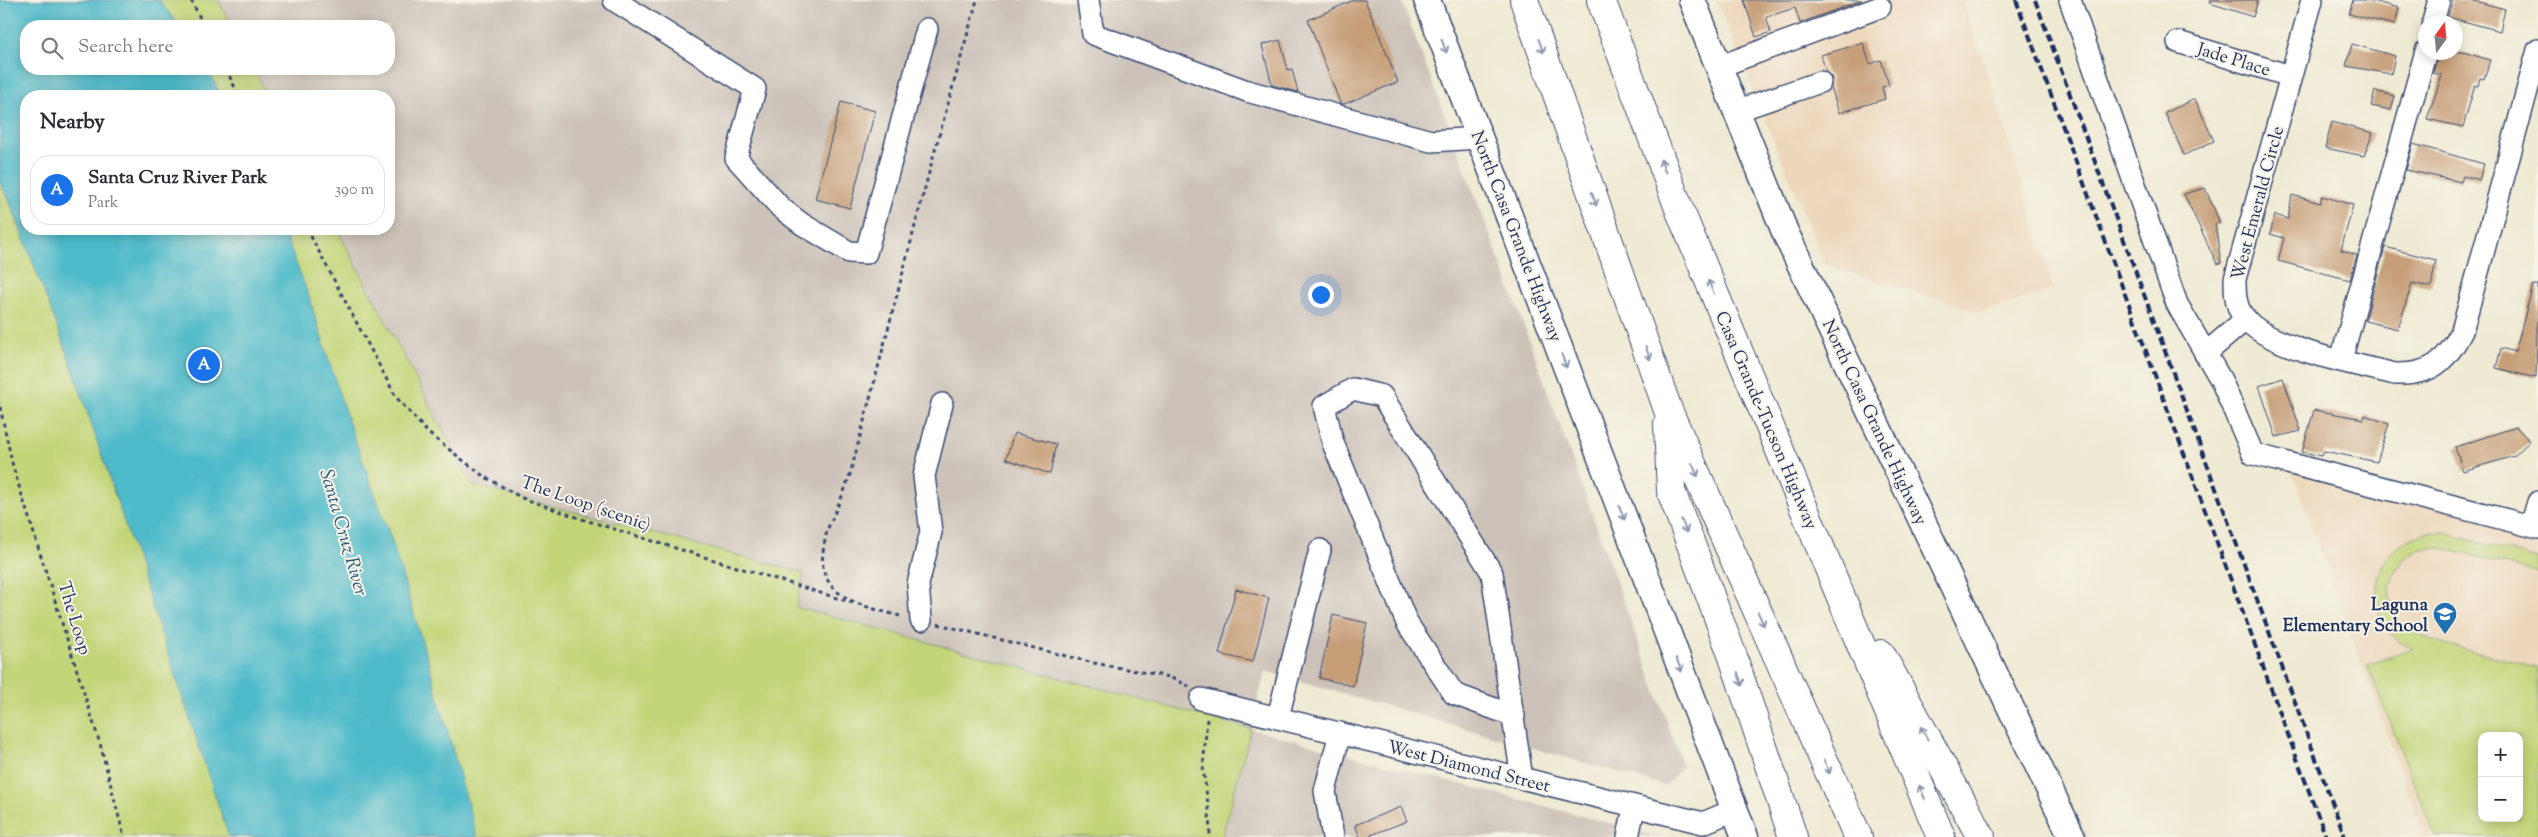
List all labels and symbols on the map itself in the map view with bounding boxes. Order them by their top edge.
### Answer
north arrow [2418,15,2463,60]
one-way arrow [1440,37,1449,53]
street label: Jade Place [2193,37,2273,84]
one-way arrow [1536,38,1546,54]
street label: West Emerald Circle [2226,123,2292,284]
street label: North Casa Grande Highway [1463,127,1567,346]
one-way arrow [1658,158,1667,174]
one-way arrow [1590,191,1599,207]
one-way arrow [1706,280,1716,295]
your location [1308,282,1334,308]
street label: Casa Grande-Tucson Highway [1707,308,1823,534]
street label: North Casa Grande Highway [1814,316,1932,530]
one-way arrow [1644,344,1653,360]
pin: A [188,346,220,384]
one-way arrow [1560,353,1569,368]
one-way arrow [1691,462,1700,477]
water label: Santa Cruz River [312,466,374,599]
street label: The Loop (scenic) [517,470,654,539]
one-way arrow [1618,505,1627,520]
one-way arrow [1680,518,1689,533]
street label: The Loop [50,579,97,659]
place label: Laguna Elementary School [2283,593,2429,640]
school or university icon: Laguna Elementary School [2432,601,2458,635]
one-way arrow [1757,611,1767,626]
one-way arrow [1675,657,1684,672]
one-way arrow [1736,670,1746,686]
one-way arrow [1919,725,1929,740]
street label: West Diamond Street [1384,735,1553,801]
one-way arrow [1823,759,1833,774]
one-way arrow [1917,785,1927,800]

